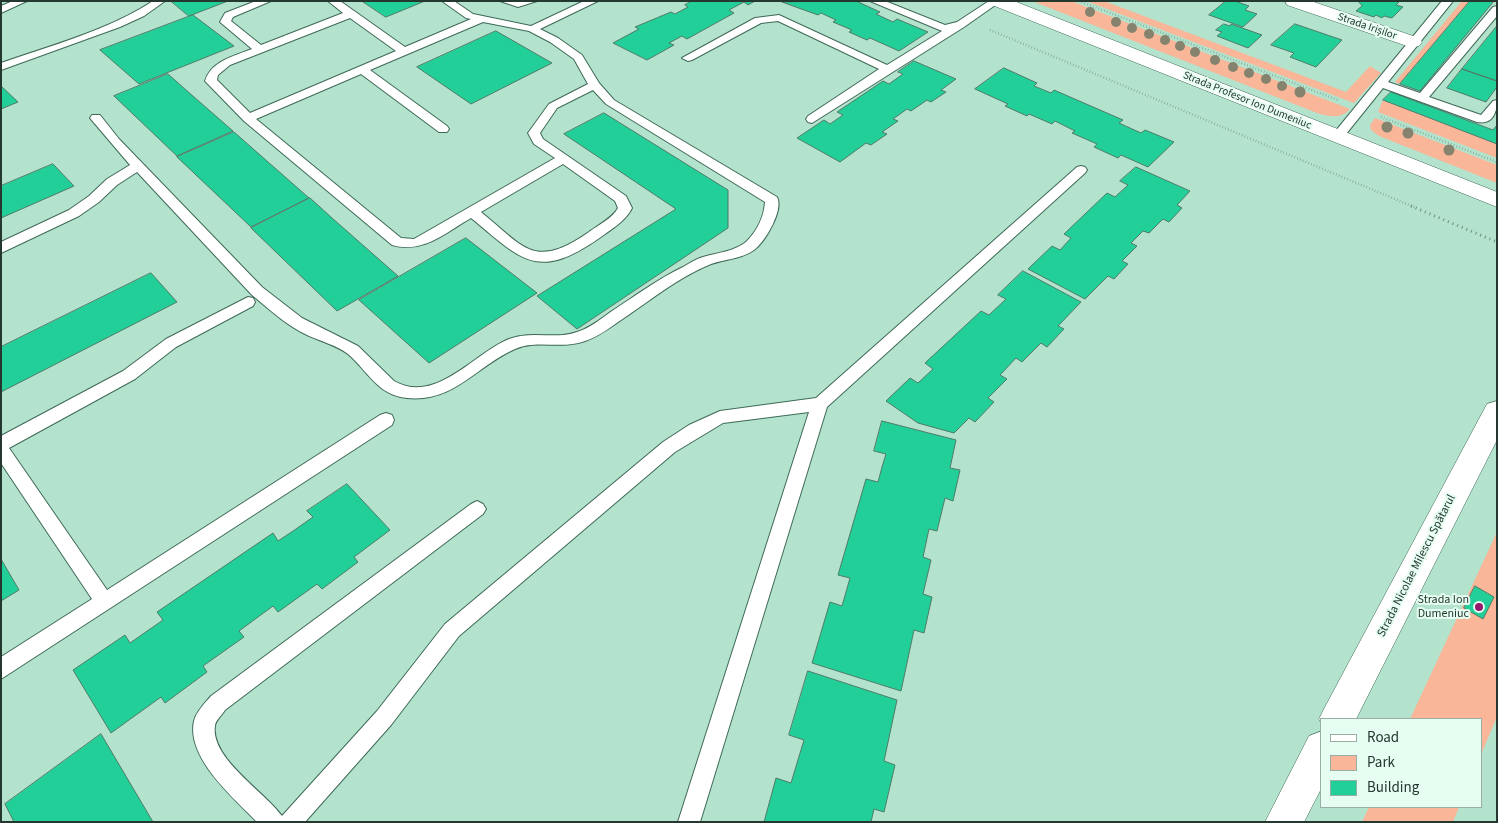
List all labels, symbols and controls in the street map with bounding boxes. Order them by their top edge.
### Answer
street label: Strada Irișilor [1336,11,1398,43]
street label: Strada Profesor Ion Dumeniuc [1181,69,1313,133]
street label: Strada Nicolae Milescu Spătarul [1375,493,1459,639]
place label: Strada Ion Dumeniuc [1418,593,1469,621]
marker: Strada Ion Dumeniuc [1473,601,1485,613]
legend [1320,718,1483,808]
text: Road [1367,727,1399,748]
text: Park [1367,752,1395,773]
text: Building [1367,777,1419,798]

